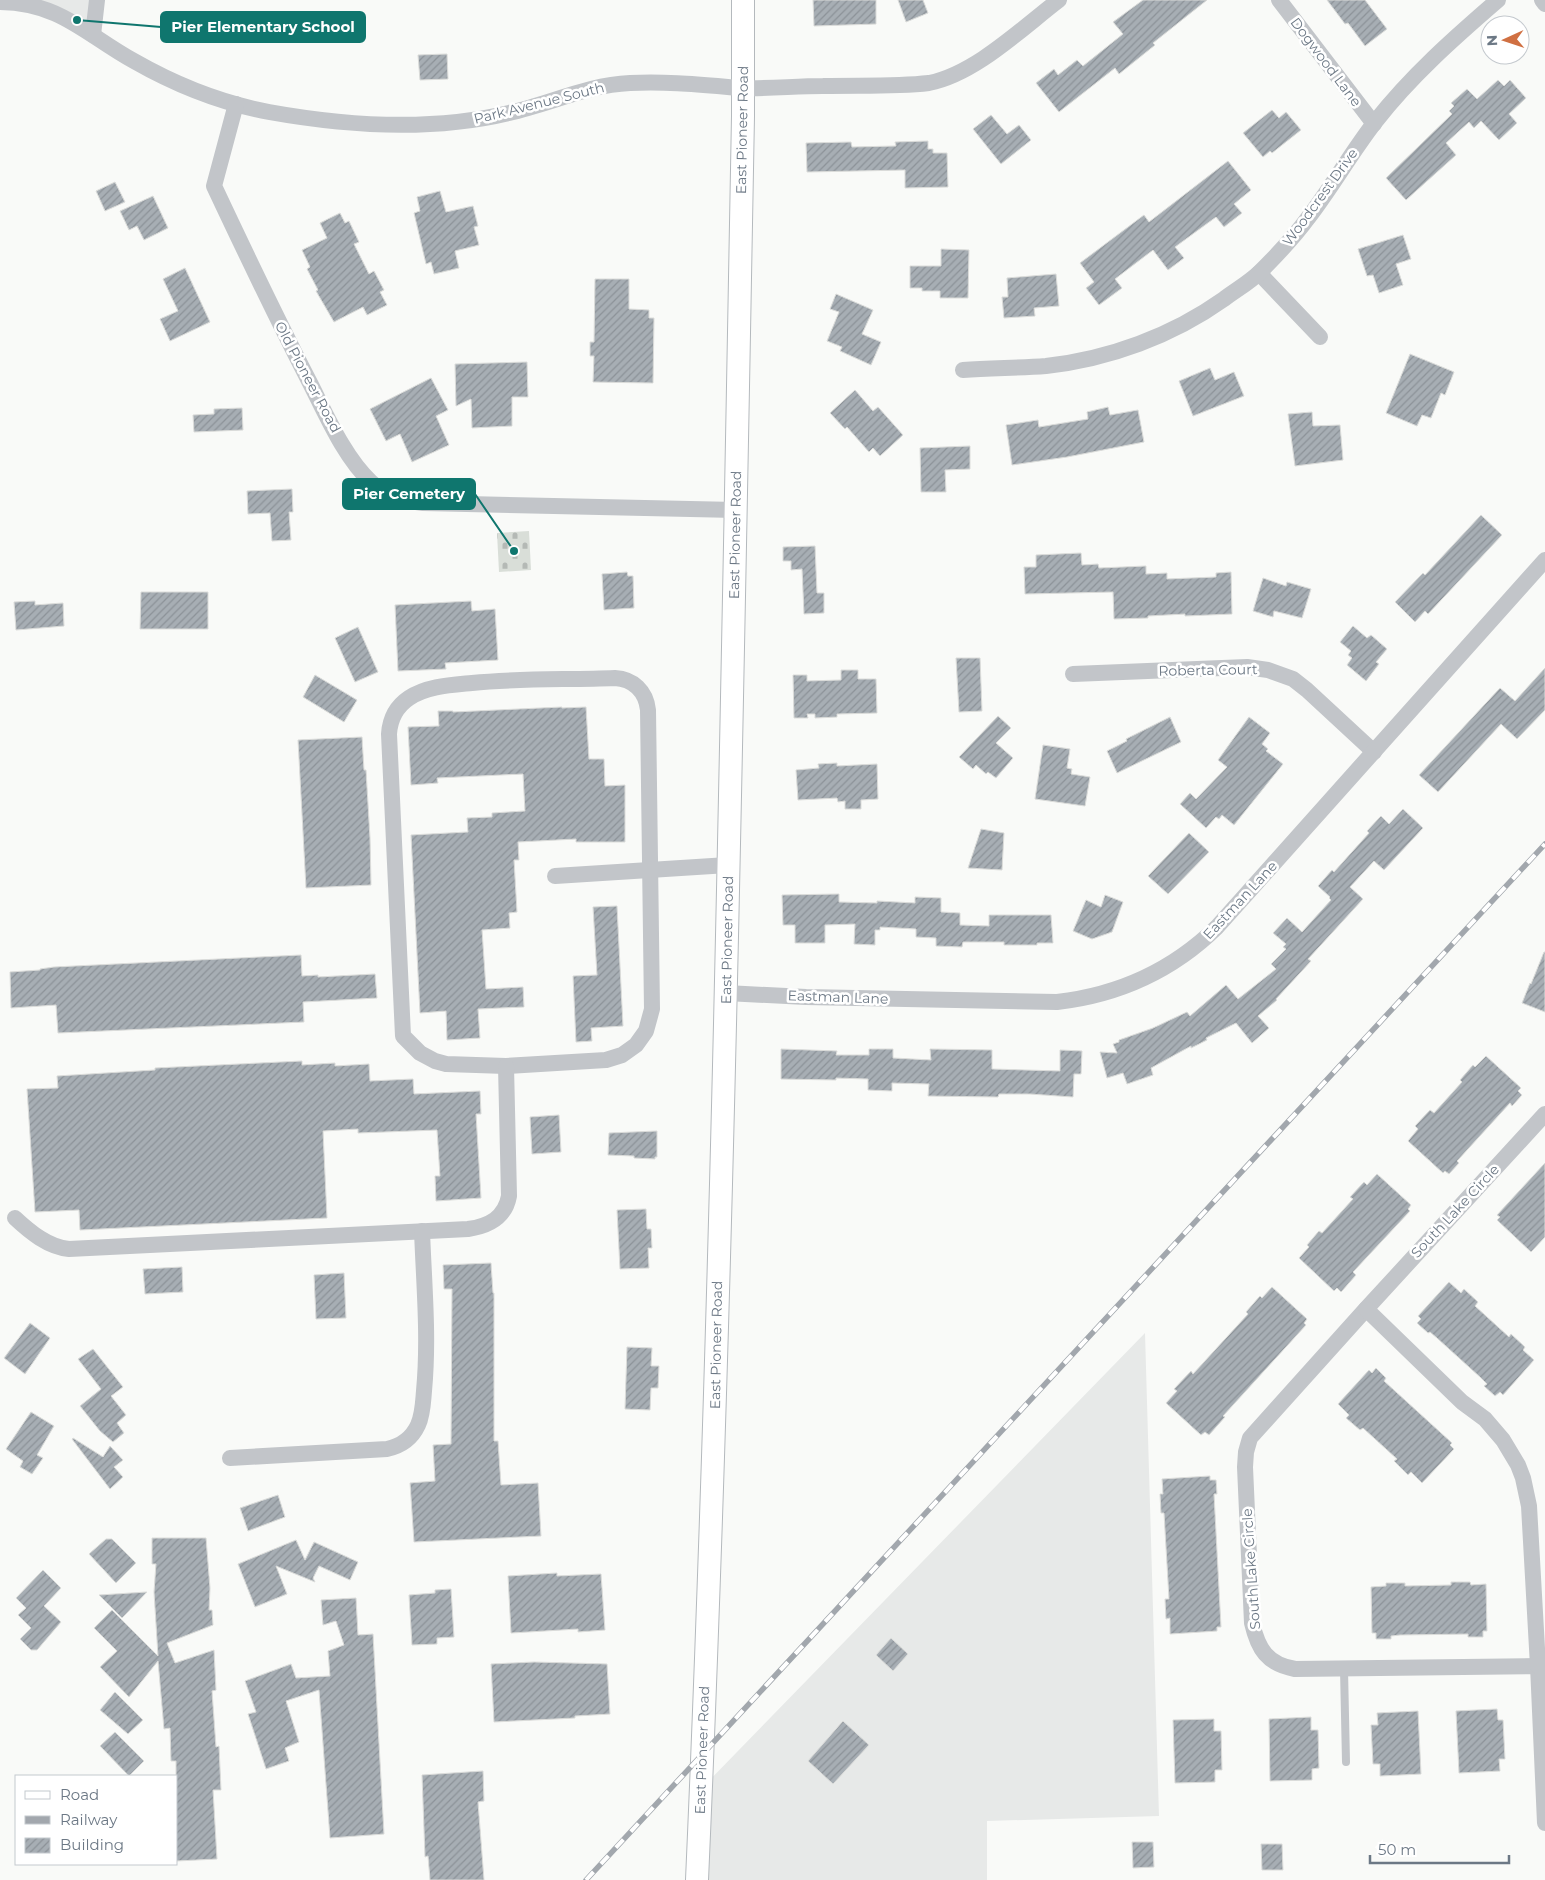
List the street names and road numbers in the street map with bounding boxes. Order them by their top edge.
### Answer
street label: Dogwood Lane [1287,14,1365,110]
street label: East Pioneer Road [732,66,752,194]
street label: Park Avenue South [472,78,606,128]
street label: Woodcrest Drive [1278,145,1362,249]
street label: Old Pioneer Road [271,318,345,436]
street label: East Pioneer Road [725,471,745,599]
street label: Roberta Court [1158,660,1258,680]
street label: Eastman Lane [1199,857,1281,943]
street label: East Pioneer Road [717,876,737,1004]
street label: Eastman Lane [787,986,889,1008]
street label: South Lake Circle [1407,1160,1503,1262]
street label: East Pioneer Road [706,1281,726,1409]
street label: South Lake Circle [1238,1508,1264,1630]
street label: East Pioneer Road [691,1685,713,1815]

